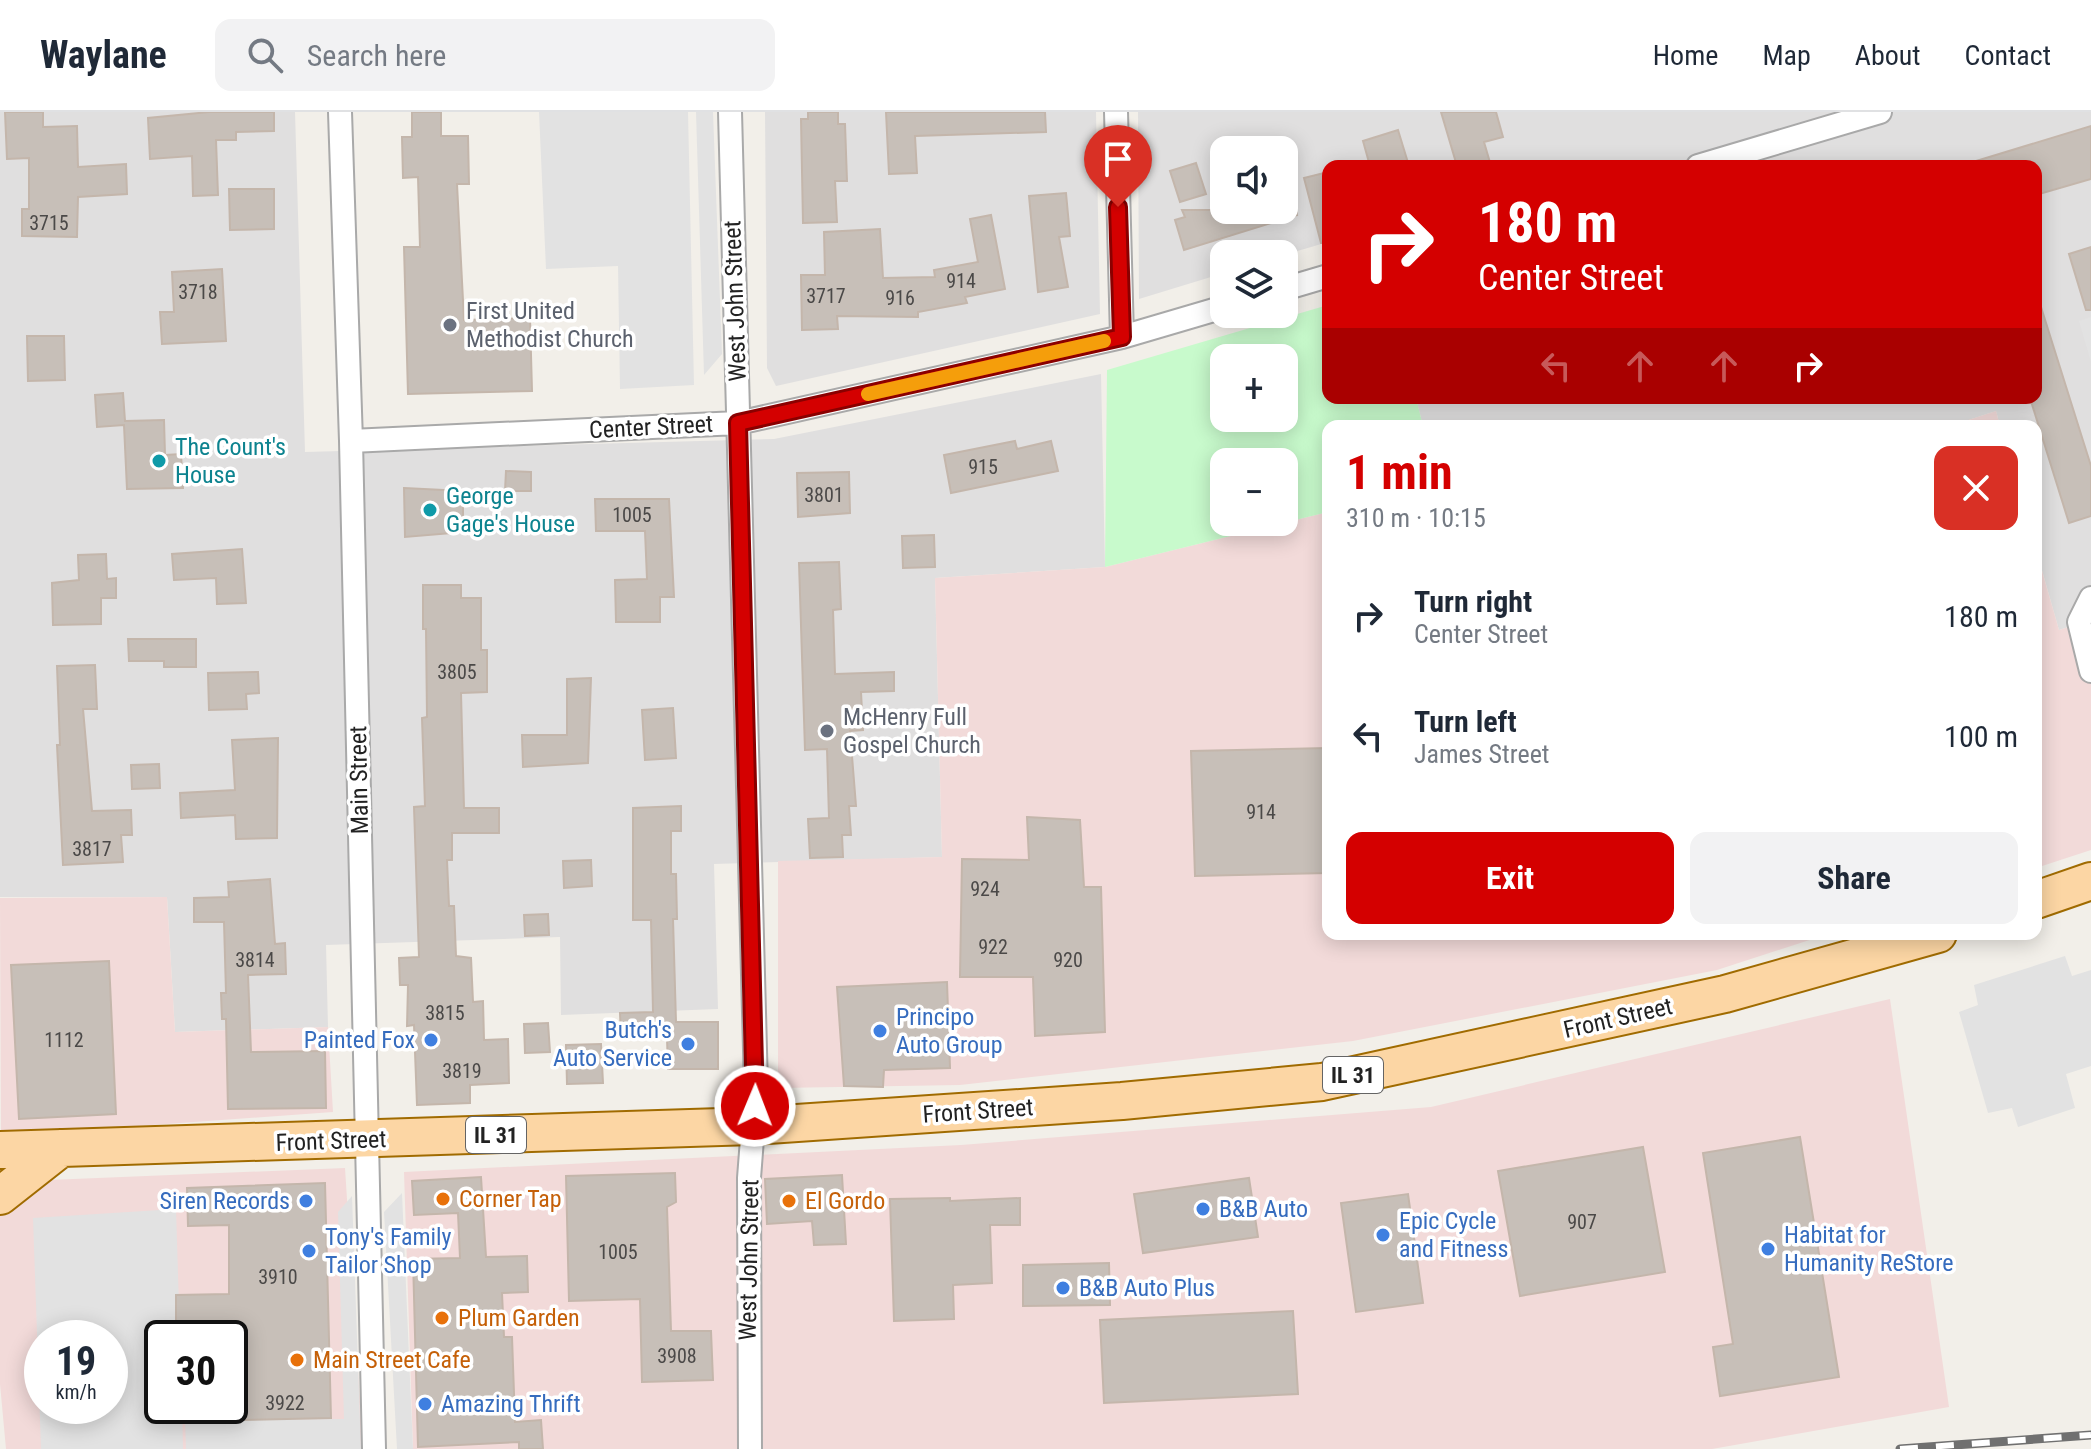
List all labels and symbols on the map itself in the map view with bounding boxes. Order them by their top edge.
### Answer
pin [1084,125,1152,207]
house number: 3715 [29,211,69,235]
street label: West John Street [718,220,752,382]
house number: 914 [946,269,976,293]
house number: 3718 [178,280,218,304]
house number: 3717 [806,284,846,308]
house number: 916 [885,286,915,310]
place label: First United Methodist Church [466,297,634,353]
marker: First United Methodist Church [441,316,459,334]
street label: Center Street [588,410,714,444]
place label: The Count's House [175,433,286,489]
marker: The Count's House [150,452,168,470]
house number: 915 [968,455,998,479]
place label: George Gage's House [446,482,575,538]
house number: 3801 [804,483,844,507]
marker: George Gage's House [421,501,439,519]
house number: 1005 [612,503,652,527]
house number: 3805 [437,660,477,684]
place label: McHenry Full Gospel Church [843,703,981,759]
marker: McHenry Full Gospel Church [818,722,836,740]
street label: Main Street [344,726,374,834]
house number: 914 [1246,800,1276,824]
house number: 3817 [72,837,112,861]
house number: 924 [970,877,1000,901]
house number: 922 [978,935,1008,959]
house number: 3814 [235,948,275,972]
house number: 920 [1053,948,1083,972]
street label: Front Street [1561,992,1675,1044]
house number: 3815 [425,1001,465,1025]
place label: Principo Auto Group [896,1003,1002,1059]
place label: Butch's Auto Service [553,1016,672,1072]
marker: Principo Auto Group [871,1022,889,1040]
place label: Painted Fox [304,1026,415,1054]
house number: 1112 [44,1028,84,1052]
marker: Painted Fox [422,1031,440,1049]
marker: Butch's Auto Service [679,1035,697,1053]
road number: IL 31 [1323,1057,1383,1093]
house number: 3819 [442,1059,482,1083]
position arrow [713,1064,797,1148]
street label: Front Street [922,1093,1034,1129]
road number: IL 31 [466,1117,526,1153]
street label: Front Street [275,1125,387,1157]
street label: West John Street [734,1179,764,1341]
place label: Corner Tap [459,1185,562,1213]
place label: Siren Records [160,1187,290,1215]
place label: El Gordo [805,1187,885,1215]
marker: Corner Tap [434,1190,452,1208]
marker: Siren Records [297,1192,315,1210]
marker: El Gordo [780,1192,798,1210]
place label: B&B Auto [1219,1195,1308,1223]
marker: B&B Auto [1194,1200,1212,1218]
place label: Epic Cycle and Fitness [1399,1207,1508,1263]
house number: 907 [1567,1210,1597,1234]
place label: Habitat for Humanity ReStore [1784,1221,1953,1277]
place label: Tony's Family Tailor Shop [325,1223,452,1279]
marker: Epic Cycle and Fitness [1374,1226,1392,1244]
house number: 1005 [598,1240,638,1264]
marker: Habitat for Humanity ReStore [1759,1240,1777,1258]
marker: Tony's Family Tailor Shop [300,1242,318,1260]
house number: 3910 [258,1265,298,1289]
place label: B&B Auto Plus [1079,1274,1215,1302]
marker: B&B Auto Plus [1054,1279,1072,1297]
place label: Plum Garden [458,1304,580,1332]
marker: Plum Garden [433,1309,451,1327]
speed limit sign: 30 [144,1320,248,1424]
house number: 3908 [657,1344,697,1368]
place label: Main Street Cafe [313,1346,471,1374]
marker: Main Street Cafe [288,1351,306,1369]
place label: Amazing Thrift [441,1390,581,1418]
house number: 3922 [265,1391,305,1415]
marker: Amazing Thrift [416,1395,434,1413]

